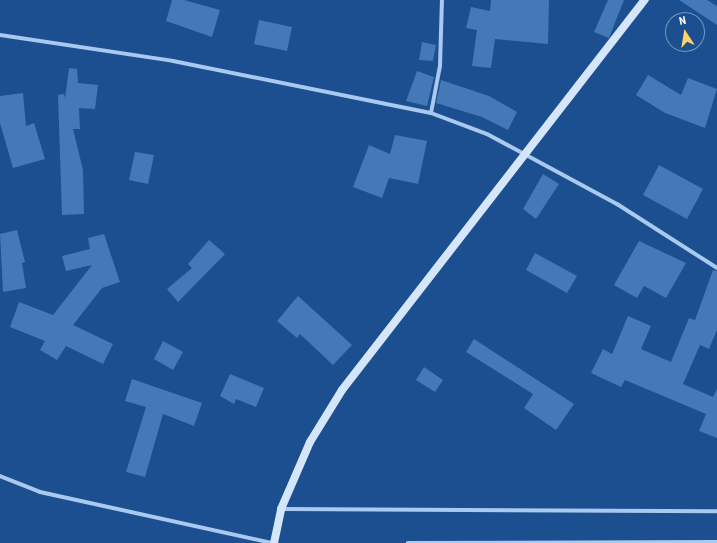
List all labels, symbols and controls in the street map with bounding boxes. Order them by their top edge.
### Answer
north arrow [665,12,705,52]
text: N [678,14,687,28]

